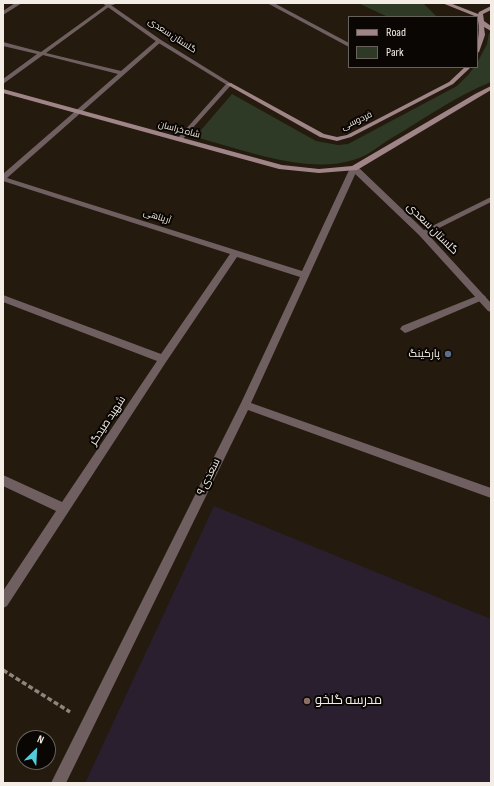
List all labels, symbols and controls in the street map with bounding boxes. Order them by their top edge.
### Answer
street label: گلستان سعدی [146,16,198,56]
legend [348,16,478,68]
text: Road [386,25,406,40]
text: Park [386,45,404,60]
street label: فردوسی [340,109,374,133]
street label: شاه خراسان [157,119,201,141]
street label: گلستان سعدی [403,200,461,258]
street label: آرپناهی [142,207,172,227]
place label: پارکینگ [409,347,440,361]
marker: پارکینگ [443,349,453,359]
street label: شهید صیدگر [87,394,129,448]
street label: سعدی ۹ [194,456,224,498]
place label: مدرسه گلخو [315,693,382,709]
marker: مدرسه گلخو [302,696,312,706]
north arrow [16,730,56,770]
text: N [35,732,46,747]

